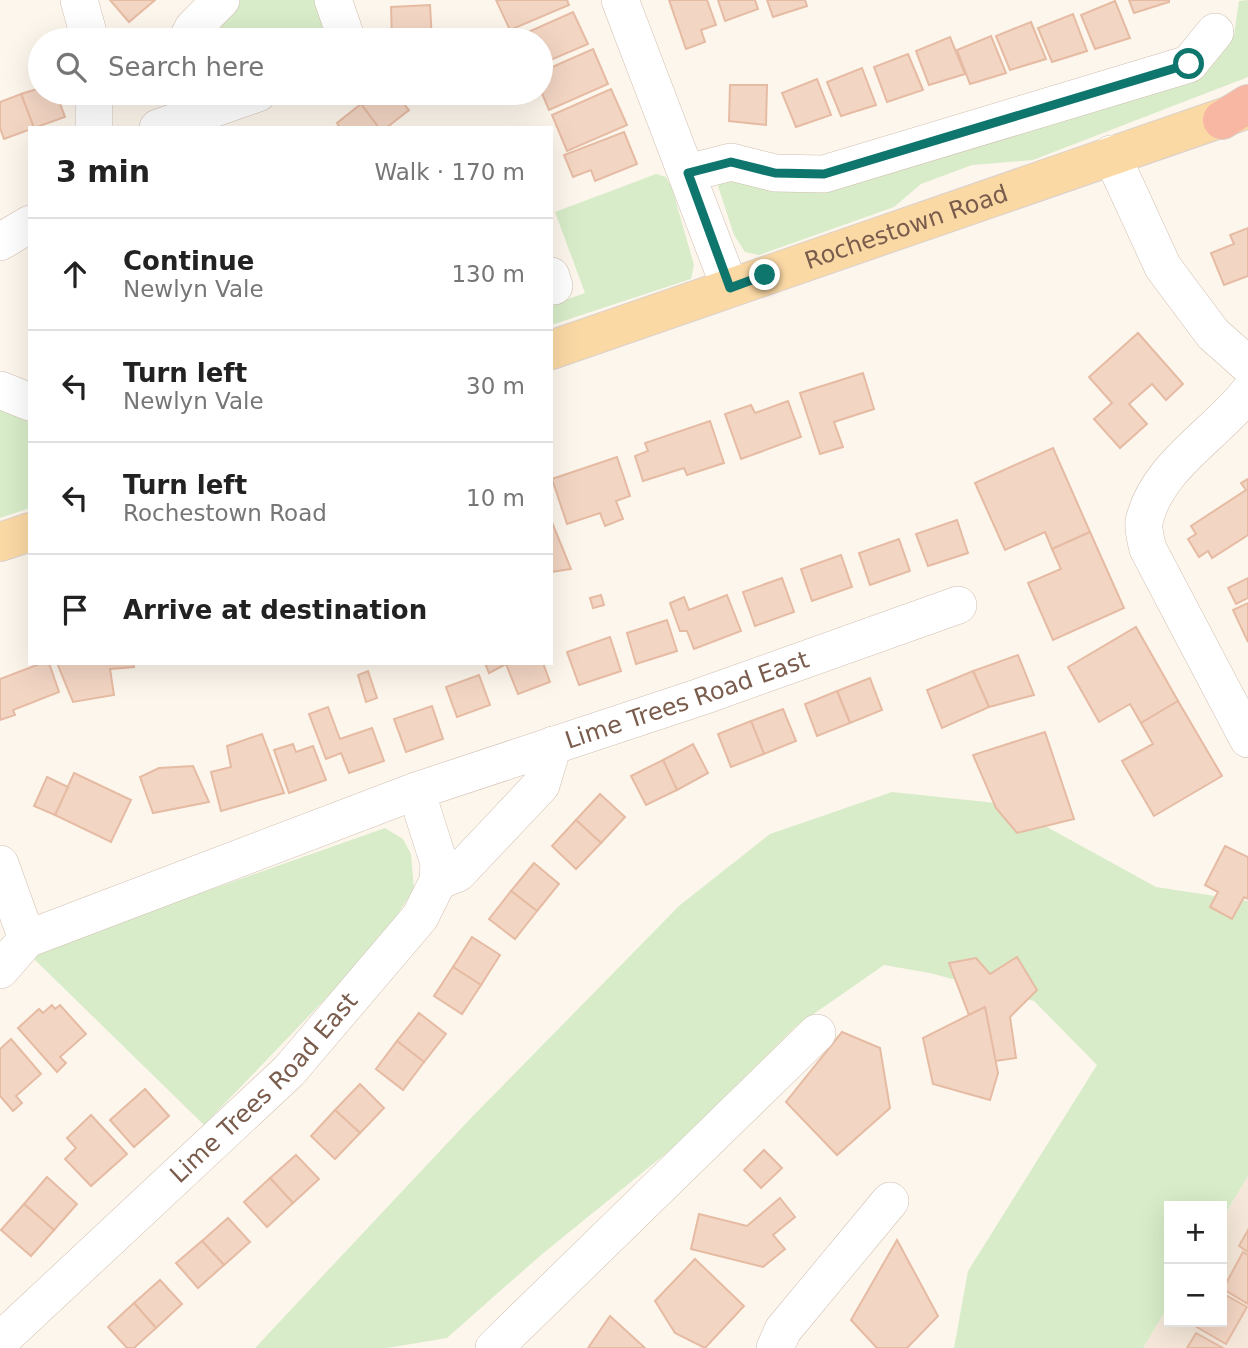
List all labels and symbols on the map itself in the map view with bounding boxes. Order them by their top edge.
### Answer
route start [1173,48,1204,79]
street label: Rochestown Road [801,179,1012,275]
route end [749,259,780,290]
street label: Lime Trees Road East [562,645,813,755]
street label: Lime Trees Road East [164,987,363,1189]

